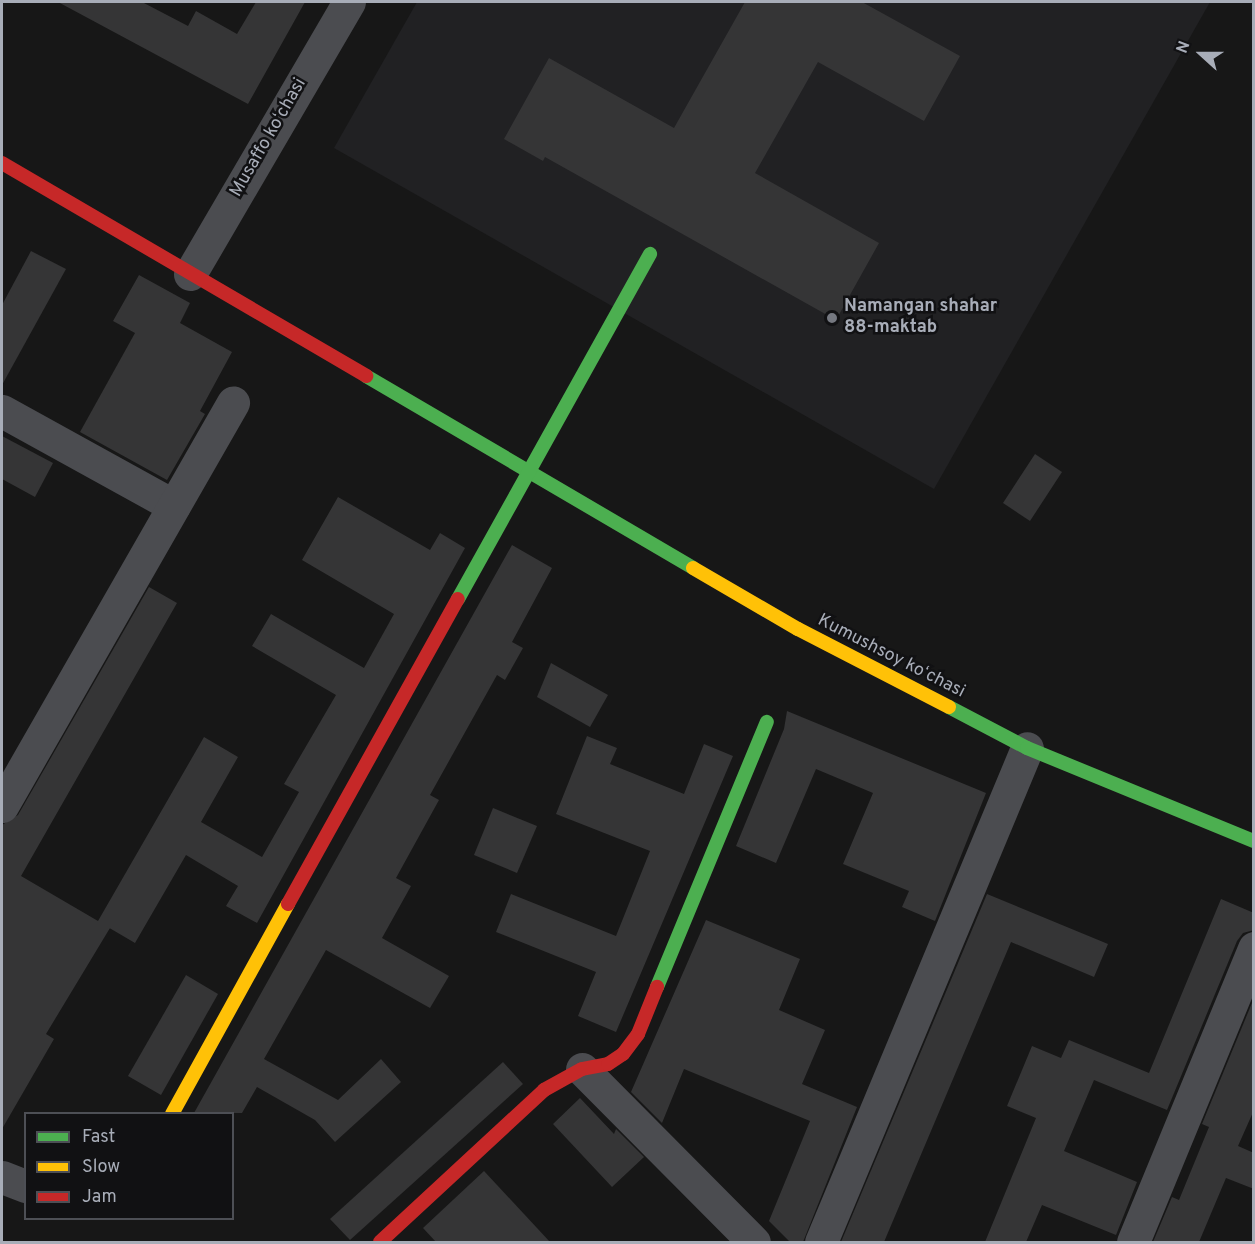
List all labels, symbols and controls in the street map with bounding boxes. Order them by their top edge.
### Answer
north arrow [1171,24,1231,84]
text: N [1173,39,1196,57]
street label: Musaffo koʻchasi [226,75,312,201]
place label: Namangan shahar 88-maktab [844,297,997,340]
marker: Namangan shahar 88-maktab [825,311,839,325]
street label: Kumushsoy koʻchasi [814,610,968,704]
legend [24,1112,234,1220]
text: Fast [82,1126,115,1149]
text: Slow [82,1156,120,1179]
text: Jam [82,1186,117,1209]

